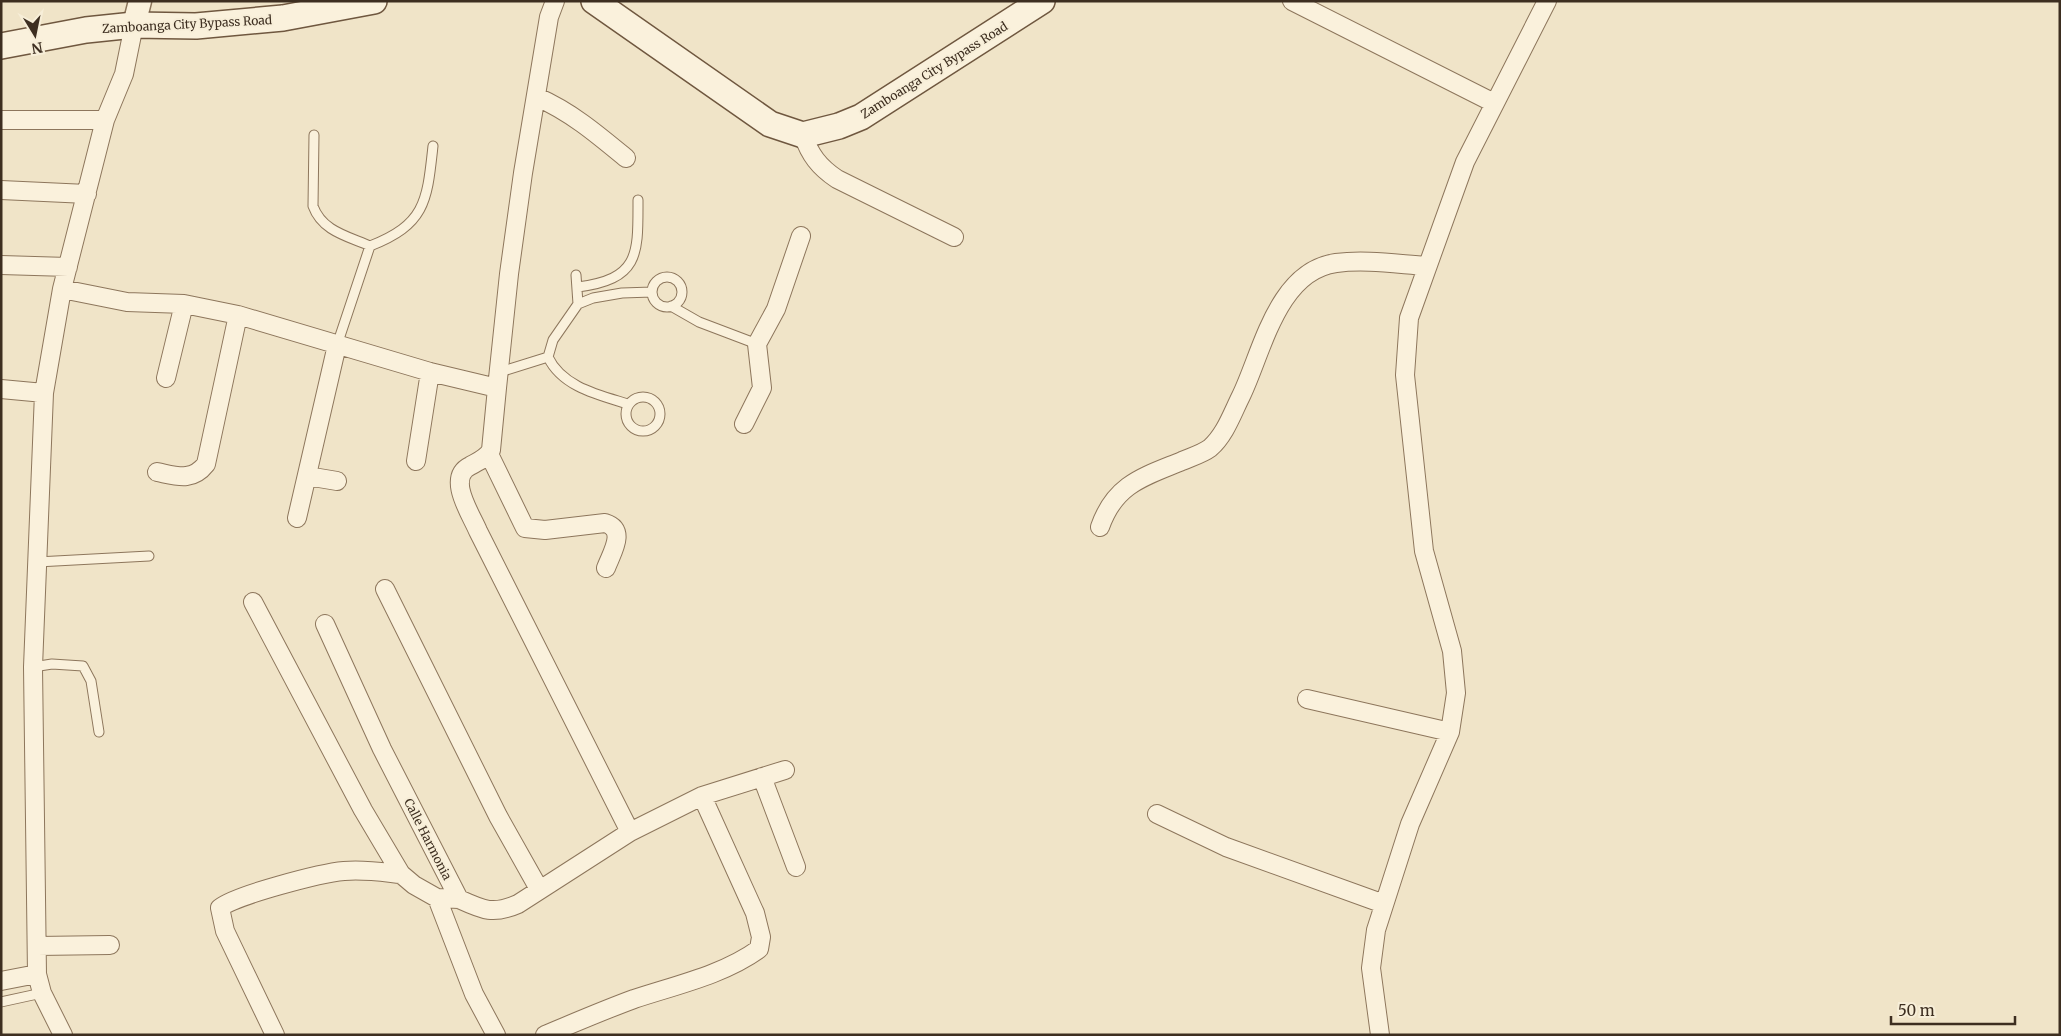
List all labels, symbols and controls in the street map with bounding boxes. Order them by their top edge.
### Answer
north arrow [10,10,60,60]
street label: Zamboanga City Bypass Road [102,12,272,36]
street label: Zamboanga City Bypass Road [858,18,1010,122]
text: N [30,38,44,58]
street label: Calle Harmonia [401,796,455,883]
scale bar [1891,994,2015,1026]
text: 50 m [1898,1001,1935,1020]

